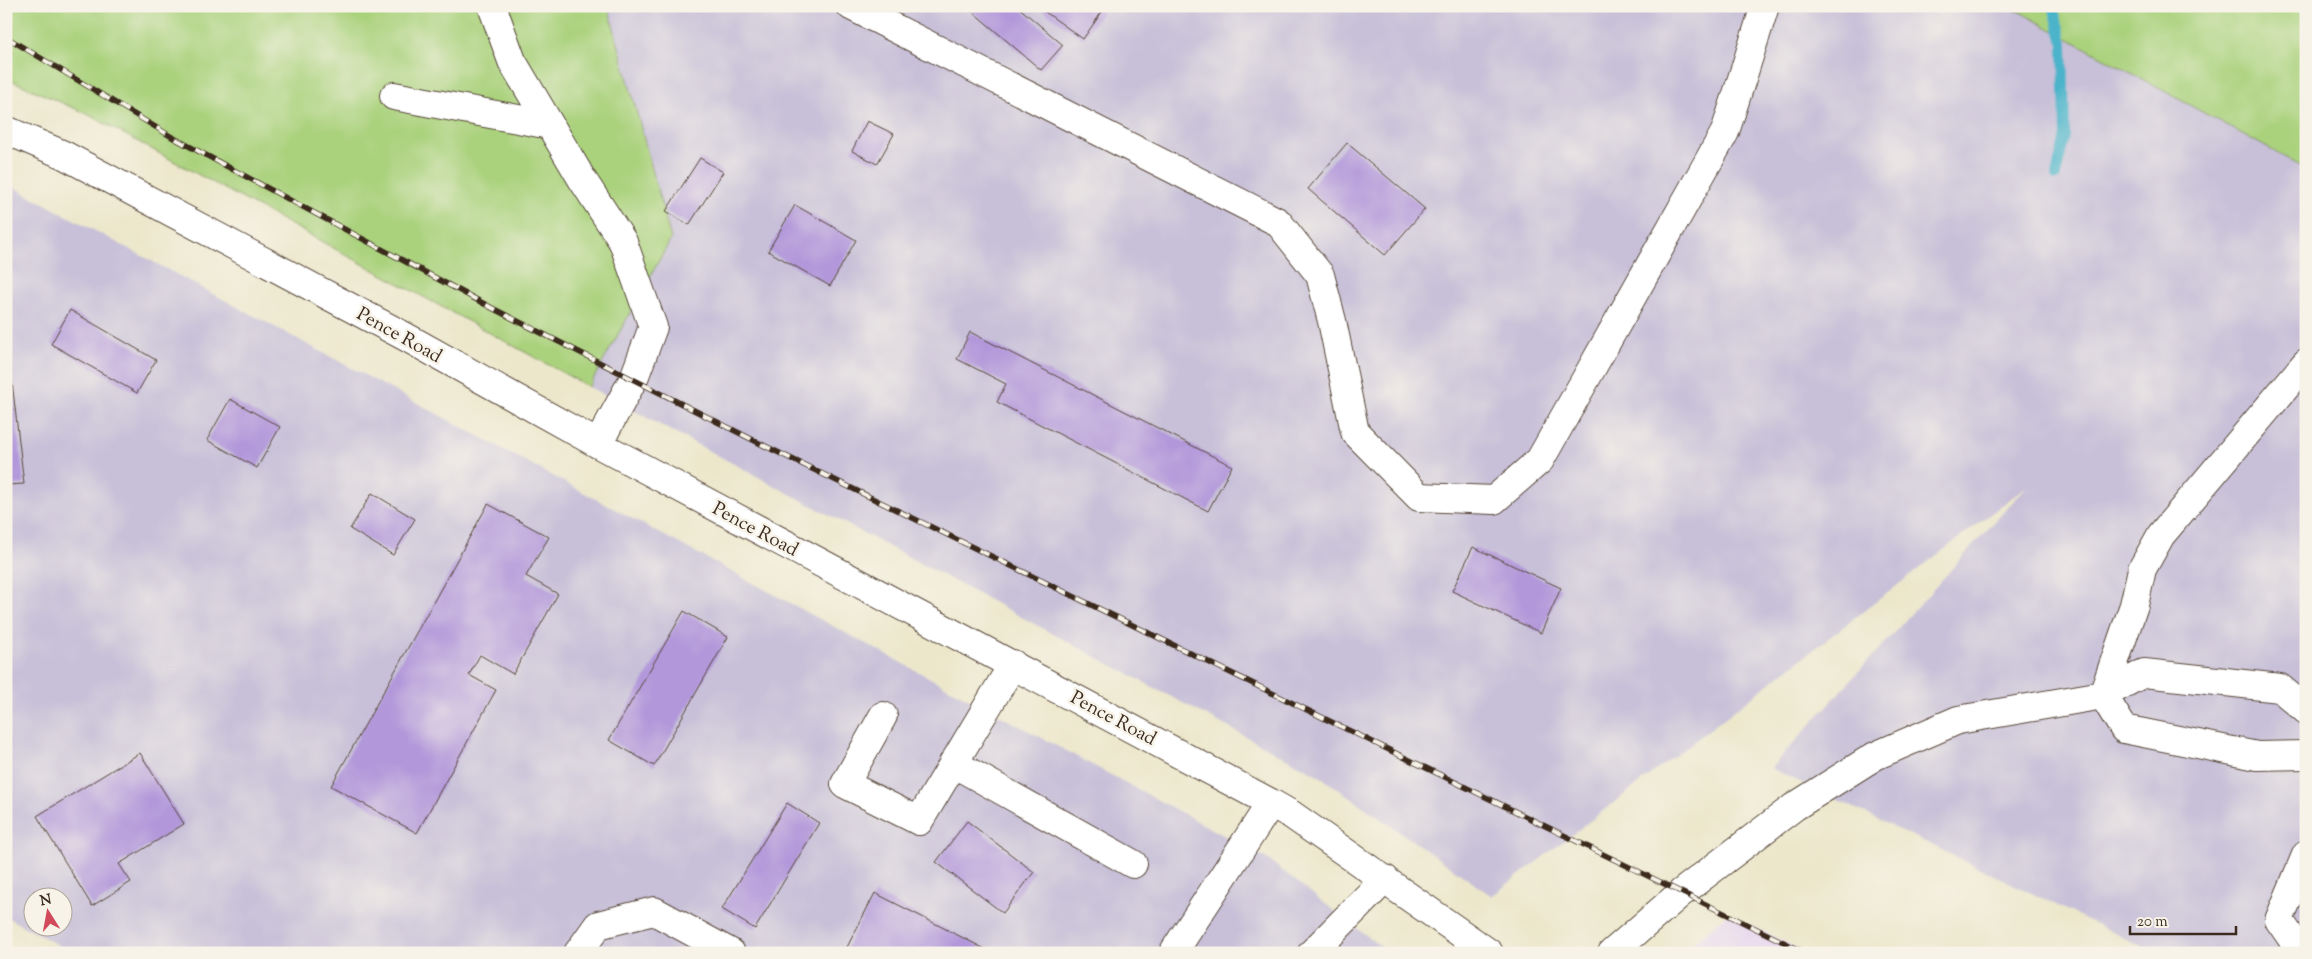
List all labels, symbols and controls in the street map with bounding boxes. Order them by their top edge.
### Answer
street label: Pence Road [351,302,447,371]
street label: Pence Road [707,496,803,564]
street label: Pence Road [1065,685,1161,753]
north arrow [22,886,72,936]
text: N [39,890,53,912]
scale bar [2130,904,2236,936]
text: 20 m [2137,912,2168,933]

